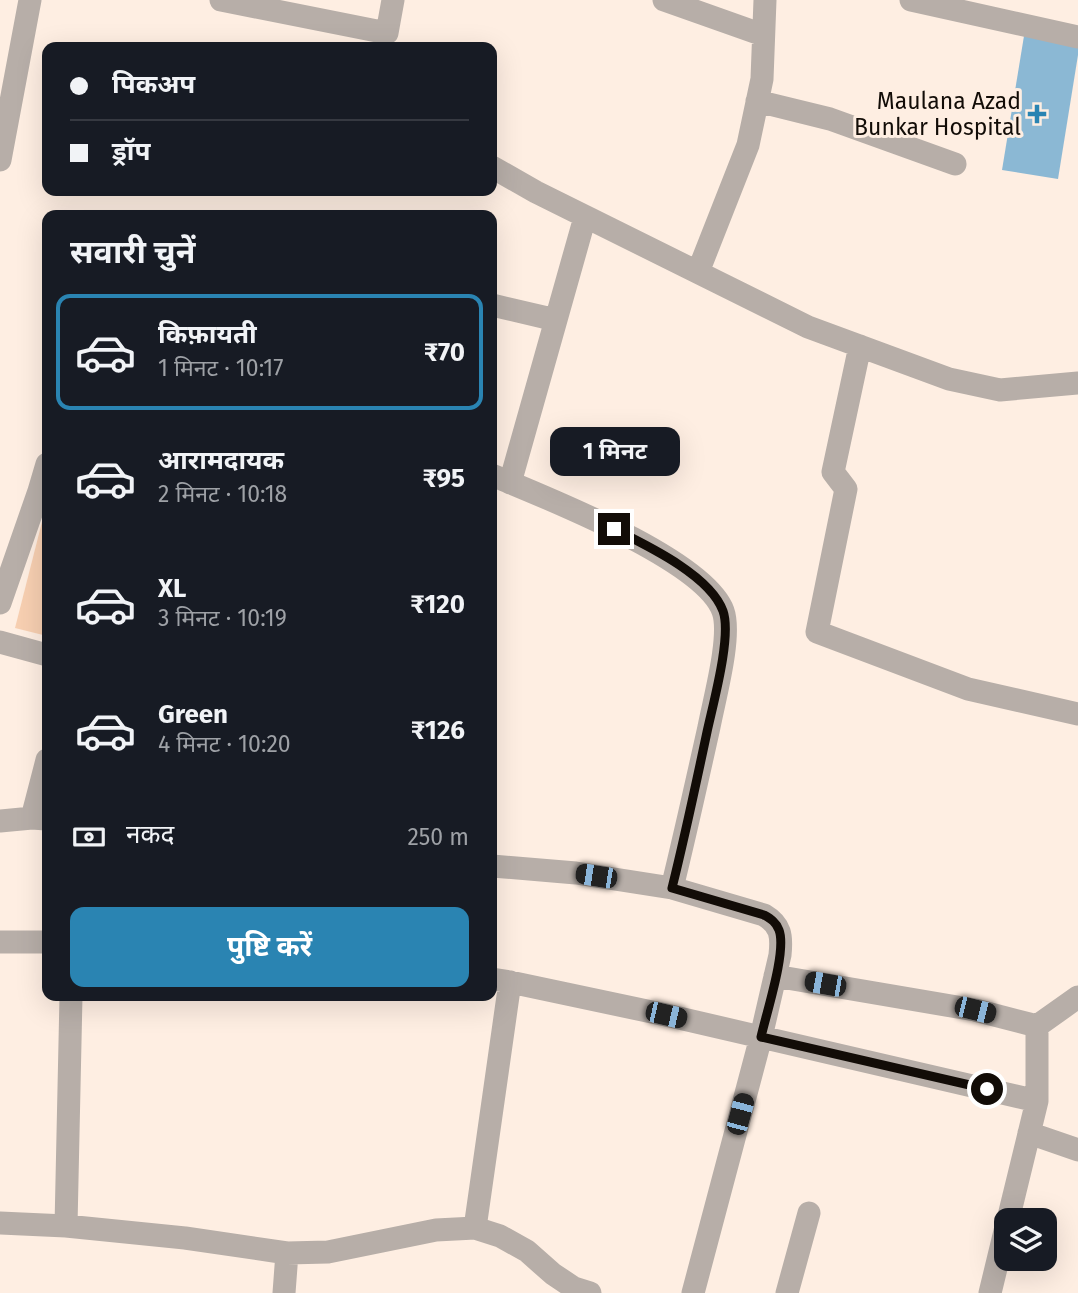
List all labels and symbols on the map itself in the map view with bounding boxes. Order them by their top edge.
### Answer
place label: Maulana Azad Bunkar Hospital [854,87,1021,141]
marker: Maulana Azad Bunkar Hospital [1027,104,1047,124]
callout: 1 मिनट [549,428,679,476]
route end [598,513,630,545]
car [574,862,619,890]
car [803,970,848,998]
car [953,995,998,1025]
car [644,1000,689,1030]
route start [971,1073,1003,1105]
car [725,1091,756,1137]

